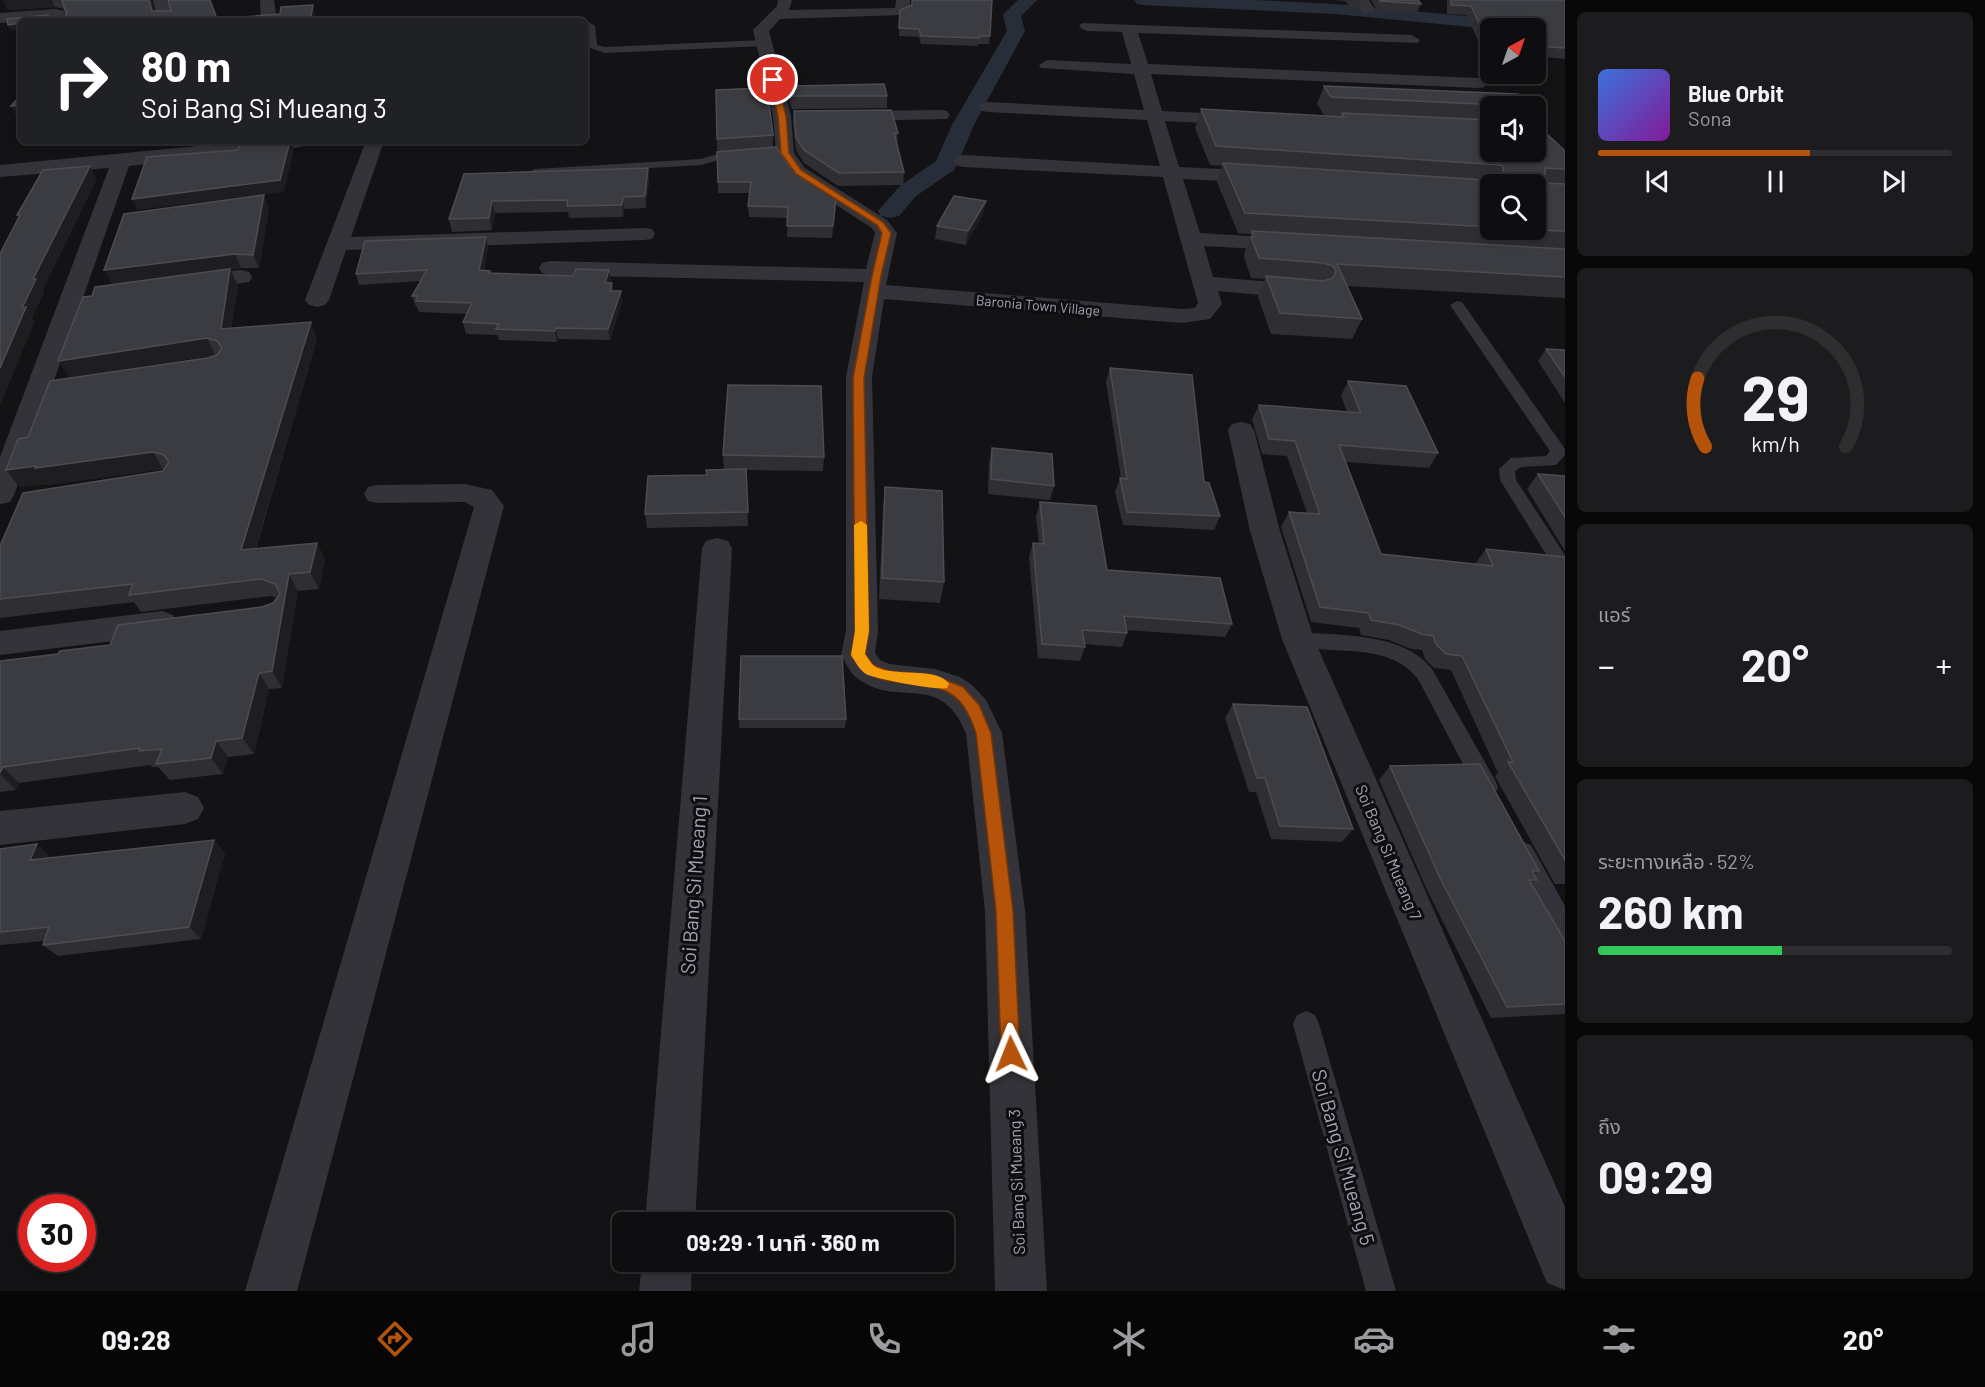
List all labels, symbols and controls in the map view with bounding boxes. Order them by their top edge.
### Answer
north arrow [1480,18,1546,84]
map controls [1480,18,1546,240]
text: 80 m [141,40,231,90]
icon: right [42,42,120,120]
pin [747,54,798,105]
icon: arrive [756,63,789,96]
text: Blue Orbit [1688,80,1784,106]
text: Soi Bang Si Mueang 3 [141,91,387,123]
button: sound [1480,96,1546,162]
text: Sona [1688,106,1732,130]
icon: previous [1641,165,1674,198]
icon: pause [1759,165,1792,198]
icon: next [1877,165,1910,198]
button: search [1480,174,1546,240]
street label: Baronia Town Village [975,291,1101,319]
text: 29 [1741,359,1809,433]
text: km/h [1751,431,1799,456]
text: แอร์ [1598,602,1630,626]
text: 20° [1741,637,1809,691]
text: − [1598,645,1615,685]
text: + [1936,645,1952,685]
street label: Soi Bang Si Mueang 7 [1352,782,1426,923]
street label: Soi Bang Si Mueang 1 [675,795,711,975]
text: ระยะทางเหลือ · 52% [1598,849,1755,873]
text: 260 km [1598,884,1744,938]
position arrow [979,1022,1043,1086]
street label: Soi Bang Si Mueang 5 [1307,1066,1381,1248]
street label: Soi Bang Si Mueang 3 [1004,1109,1028,1255]
text: ถึง [1598,1114,1621,1138]
text: 09:29 [1598,1149,1713,1203]
speed limit sign: 30 [18,1194,96,1272]
text: 09:29 · 1 นาที · 360 m [686,1229,880,1255]
icon: directions [374,1318,416,1360]
icon: music [618,1318,660,1360]
icon: phone [863,1318,905,1360]
icon: climate [1108,1318,1150,1360]
icon: car [1353,1318,1395,1360]
icon: filters [1598,1318,1640,1360]
text: 09:28 [101,1323,171,1355]
text: 20° [1843,1323,1884,1355]

